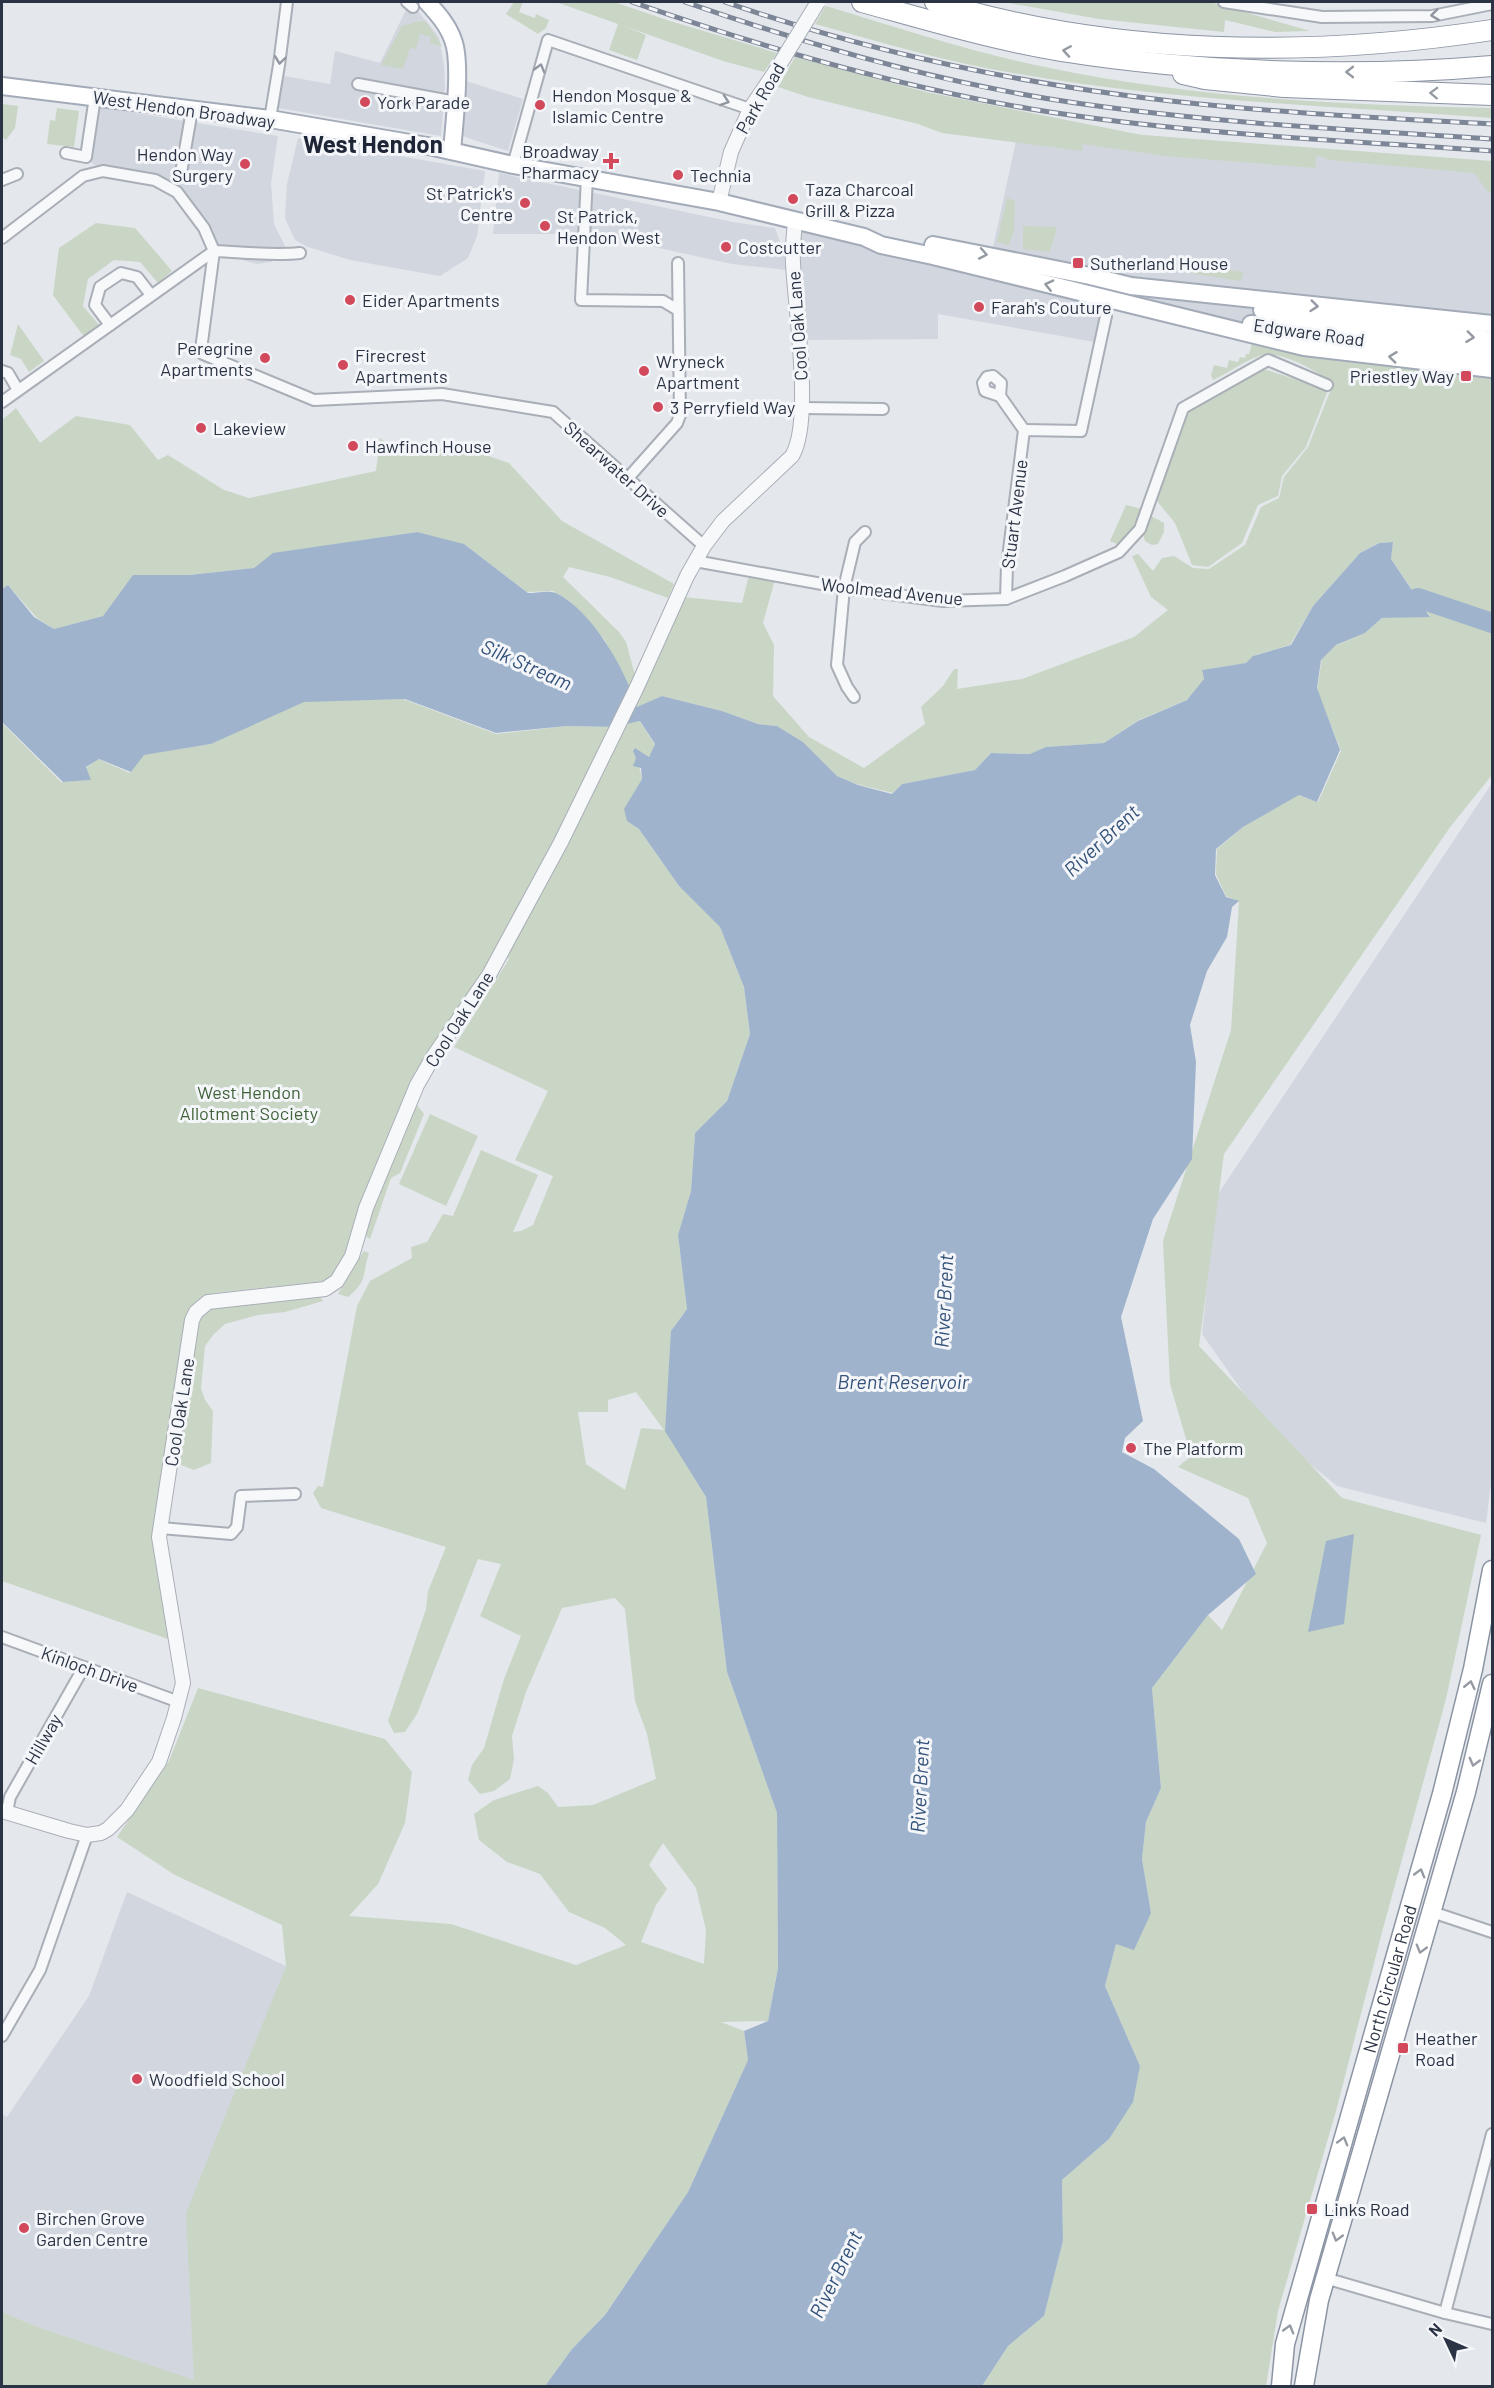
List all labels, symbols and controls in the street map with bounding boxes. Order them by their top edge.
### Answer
one-way arrow [1431,8,1440,21]
one-way arrow [1062,46,1072,58]
one-way arrow [274,55,287,64]
street label: Park Road [731,58,789,138]
one-way arrow [533,63,545,74]
one-way arrow [1346,66,1355,78]
place label: Hendon Mosque & Islamic Centre [552,84,692,127]
street label: West Hendon Broadway [91,85,277,133]
one-way arrow [1430,87,1439,100]
place label: York Parade [377,91,470,113]
one-way arrow [719,93,730,106]
marker: York Parade [358,95,372,109]
marker: Hendon Mosque & Islamic Centre [533,98,547,112]
district label: West Hendon [303,129,443,158]
place label: Broadway Pharmacy [521,140,599,183]
place label: Hendon Way Surgery [137,143,233,186]
marker: Broadway Pharmacy [604,154,618,168]
marker: Hendon Way Surgery [238,157,252,171]
place label: Technia [690,164,751,186]
marker: Technia [671,168,685,182]
place label: Taza Charcoal Grill & Pizza [805,178,914,221]
place label: St Patrick's Centre [426,182,513,225]
marker: Taza Charcoal Grill & Pizza [786,192,800,206]
marker: St Patrick's Centre [518,196,532,210]
place label: St Patrick, Hendon West [557,205,660,248]
marker: St Patrick, Hendon West [538,219,552,233]
place label: Costcutter [738,236,822,258]
marker: Costcutter [719,240,733,254]
one-way arrow [979,248,988,260]
place label: Sutherland House [1090,252,1228,274]
marker: Sutherland House [1071,256,1085,270]
street label: Cool Oak Lane [782,270,812,382]
one-way arrow [1044,279,1054,292]
place label: Eider Apartments [362,289,500,311]
marker: Eider Apartments [343,293,357,307]
place label: Farah's Couture [991,296,1112,318]
one-way arrow [1310,299,1319,312]
marker: Farah's Couture [972,300,986,314]
street label: Edgware Road [1252,313,1366,351]
one-way arrow [1465,331,1475,343]
place label: Peregrine Apartments [160,337,253,380]
place label: Firecrest Apartments [355,344,448,387]
place label: Wryneck Apartment [656,350,740,393]
marker: Peregrine Apartments [258,351,272,365]
one-way arrow [1388,352,1397,364]
marker: Firecrest Apartments [336,358,350,372]
marker: Wryneck Apartment [637,364,651,378]
place label: Priestley Way [1350,365,1454,387]
marker: Priestley Way [1459,369,1473,383]
place label: 3 Perryfield Way [670,396,795,418]
marker: 3 Perryfield Way [651,400,665,414]
street label: Shearwater Drive [560,416,674,522]
place label: Lakeview [213,417,286,439]
marker: Lakeview [194,421,208,435]
place label: Hawfinch House [365,435,492,457]
marker: Hawfinch House [346,439,360,453]
street label: Stuart Avenue [996,458,1032,570]
street label: Woolmead Avenue [820,573,964,609]
water label: Silk Stream [478,633,576,695]
water label: River Brent [1058,799,1144,881]
street label: Cool Oak Lane [420,967,498,1071]
park label: West Hendon Allotment Society [180,1081,318,1124]
water label: River Brent [929,1253,957,1349]
street label: Cool Oak Lane [160,1356,198,1468]
water label: Brent Reservoir [837,1369,970,1393]
place label: The Platform [1143,1437,1243,1459]
marker: The Platform [1124,1441,1138,1455]
street label: Kinloch Drive [38,1641,142,1697]
one-way arrow [1462,1680,1475,1690]
street label: Hillway [20,1710,66,1768]
water label: River Brent [905,1738,933,1834]
one-way arrow [1468,1756,1481,1766]
one-way arrow [1412,1868,1425,1878]
street label: North Circular Road [1358,1902,1421,2055]
one-way arrow [1416,1943,1428,1954]
place label: Heather Road [1415,2027,1478,2070]
marker: Heather Road [1396,2041,1410,2055]
place label: Woodfield School [149,2068,285,2090]
marker: Woodfield School [130,2072,144,2086]
one-way arrow [1335,2136,1348,2146]
place label: Links Road [1324,2198,1410,2220]
marker: Links Road [1305,2202,1319,2216]
place label: Birchen Grove Garden Centre [36,2207,148,2250]
marker: Birchen Grove Garden Centre [17,2221,31,2235]
water label: River Brent [804,2227,866,2321]
one-way arrow [1332,2231,1344,2242]
north arrow [1416,2310,1476,2370]
text: N [1424,2319,1445,2340]
one-way arrow [1282,2324,1294,2335]

